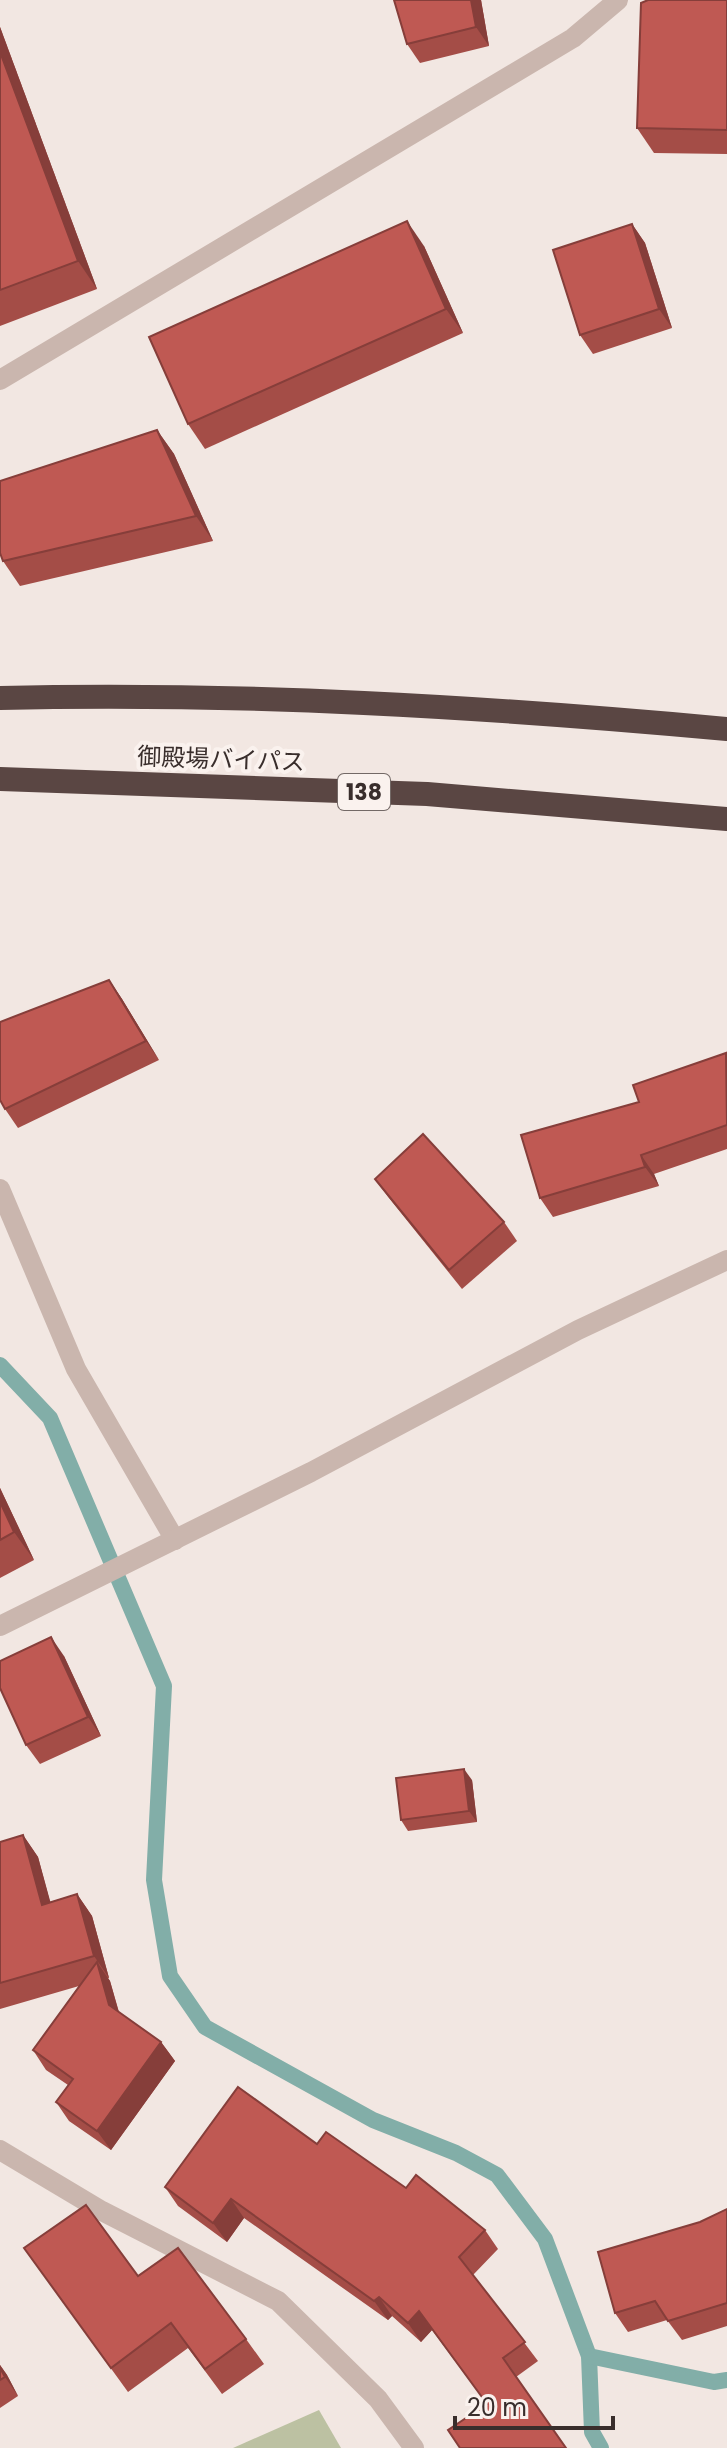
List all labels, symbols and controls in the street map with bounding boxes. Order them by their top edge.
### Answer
street label: 御殿場バイパス [137,740,305,778]
road number: 138 [338,774,390,810]
scale bar [455,2380,613,2430]
text: 20 m [467,2391,527,2424]

